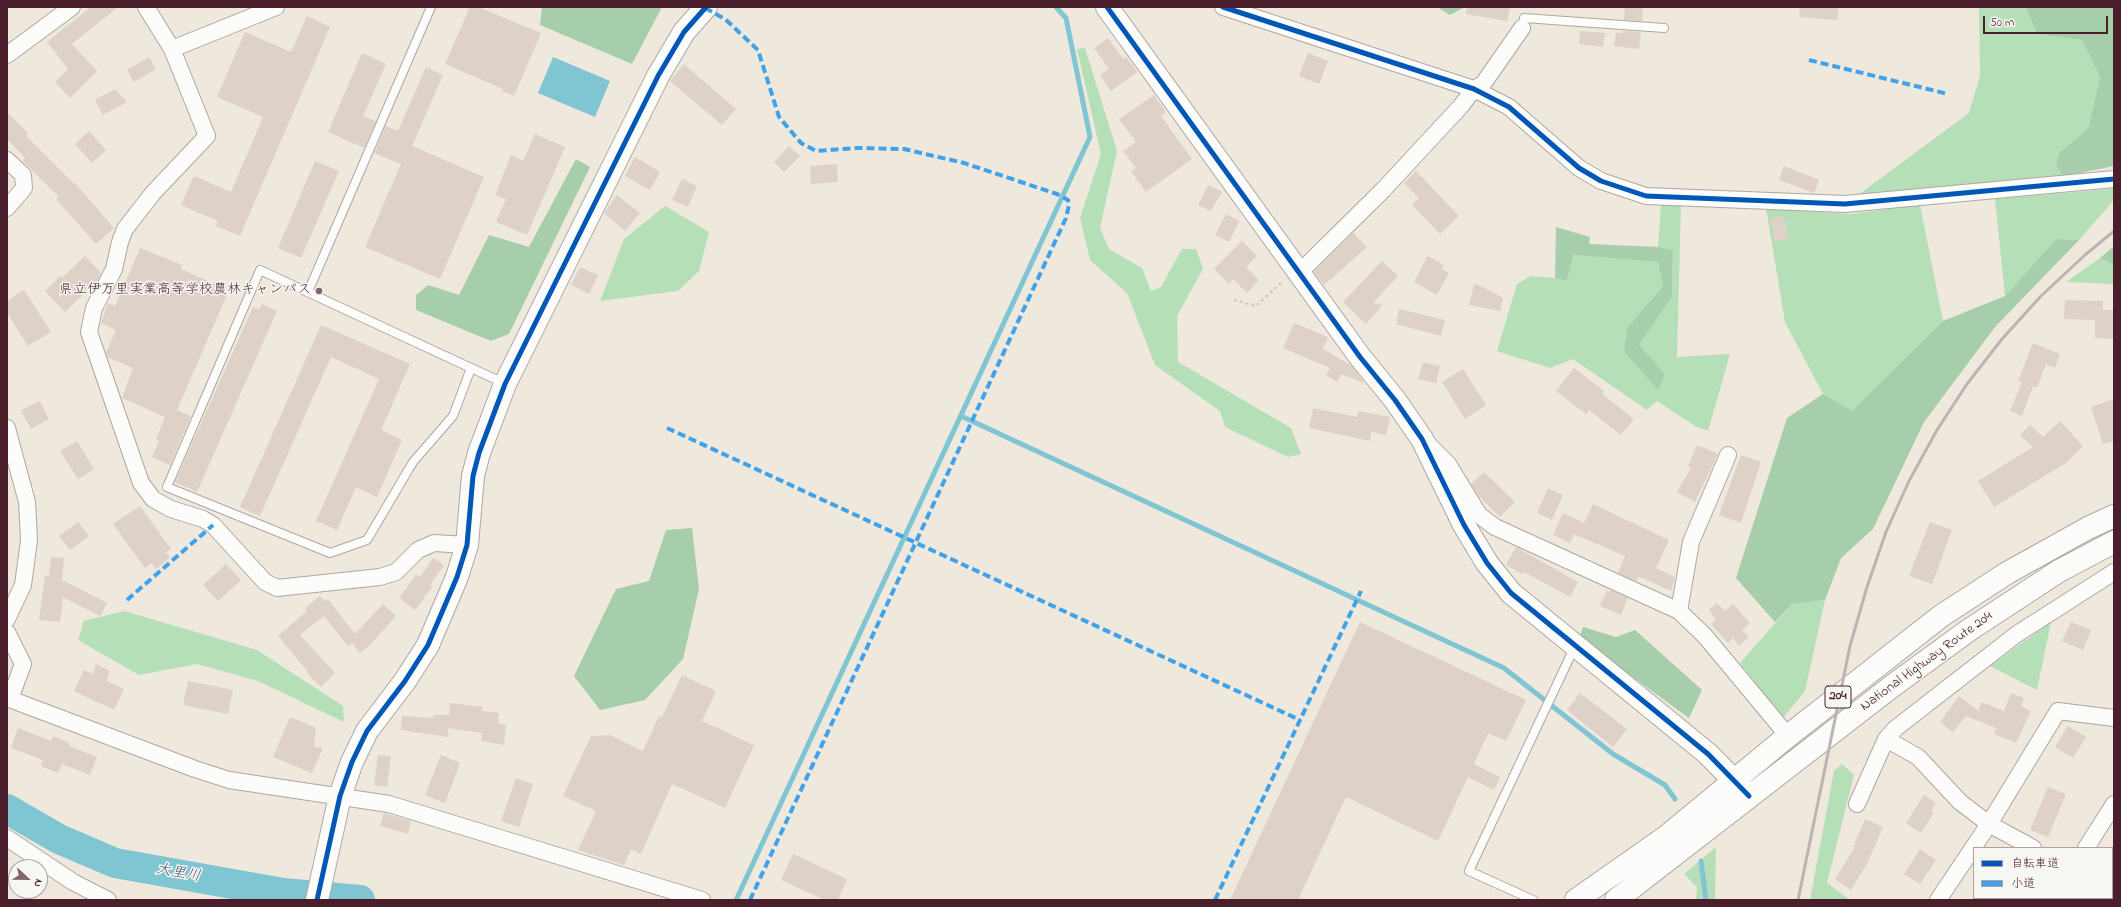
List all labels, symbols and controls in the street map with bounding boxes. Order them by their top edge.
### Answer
scale bar [1985,8,2110,34]
text: 50 m [1990,14,2014,32]
place label: 県立伊万里実業高等学校農林キャンパス [59,283,311,299]
marker: 県立伊万里実業高等学校農林キャンパス [314,286,324,296]
street label: National Highway Route 204 [1858,608,1996,716]
road number: 204 [1825,686,1851,708]
legend [1973,847,2113,899]
text: 自転車道 [2011,855,2059,873]
north arrow [8,859,48,899]
water label: 大里川 [154,861,202,887]
text: 小道 [2011,875,2035,893]
text: N [29,877,47,890]

